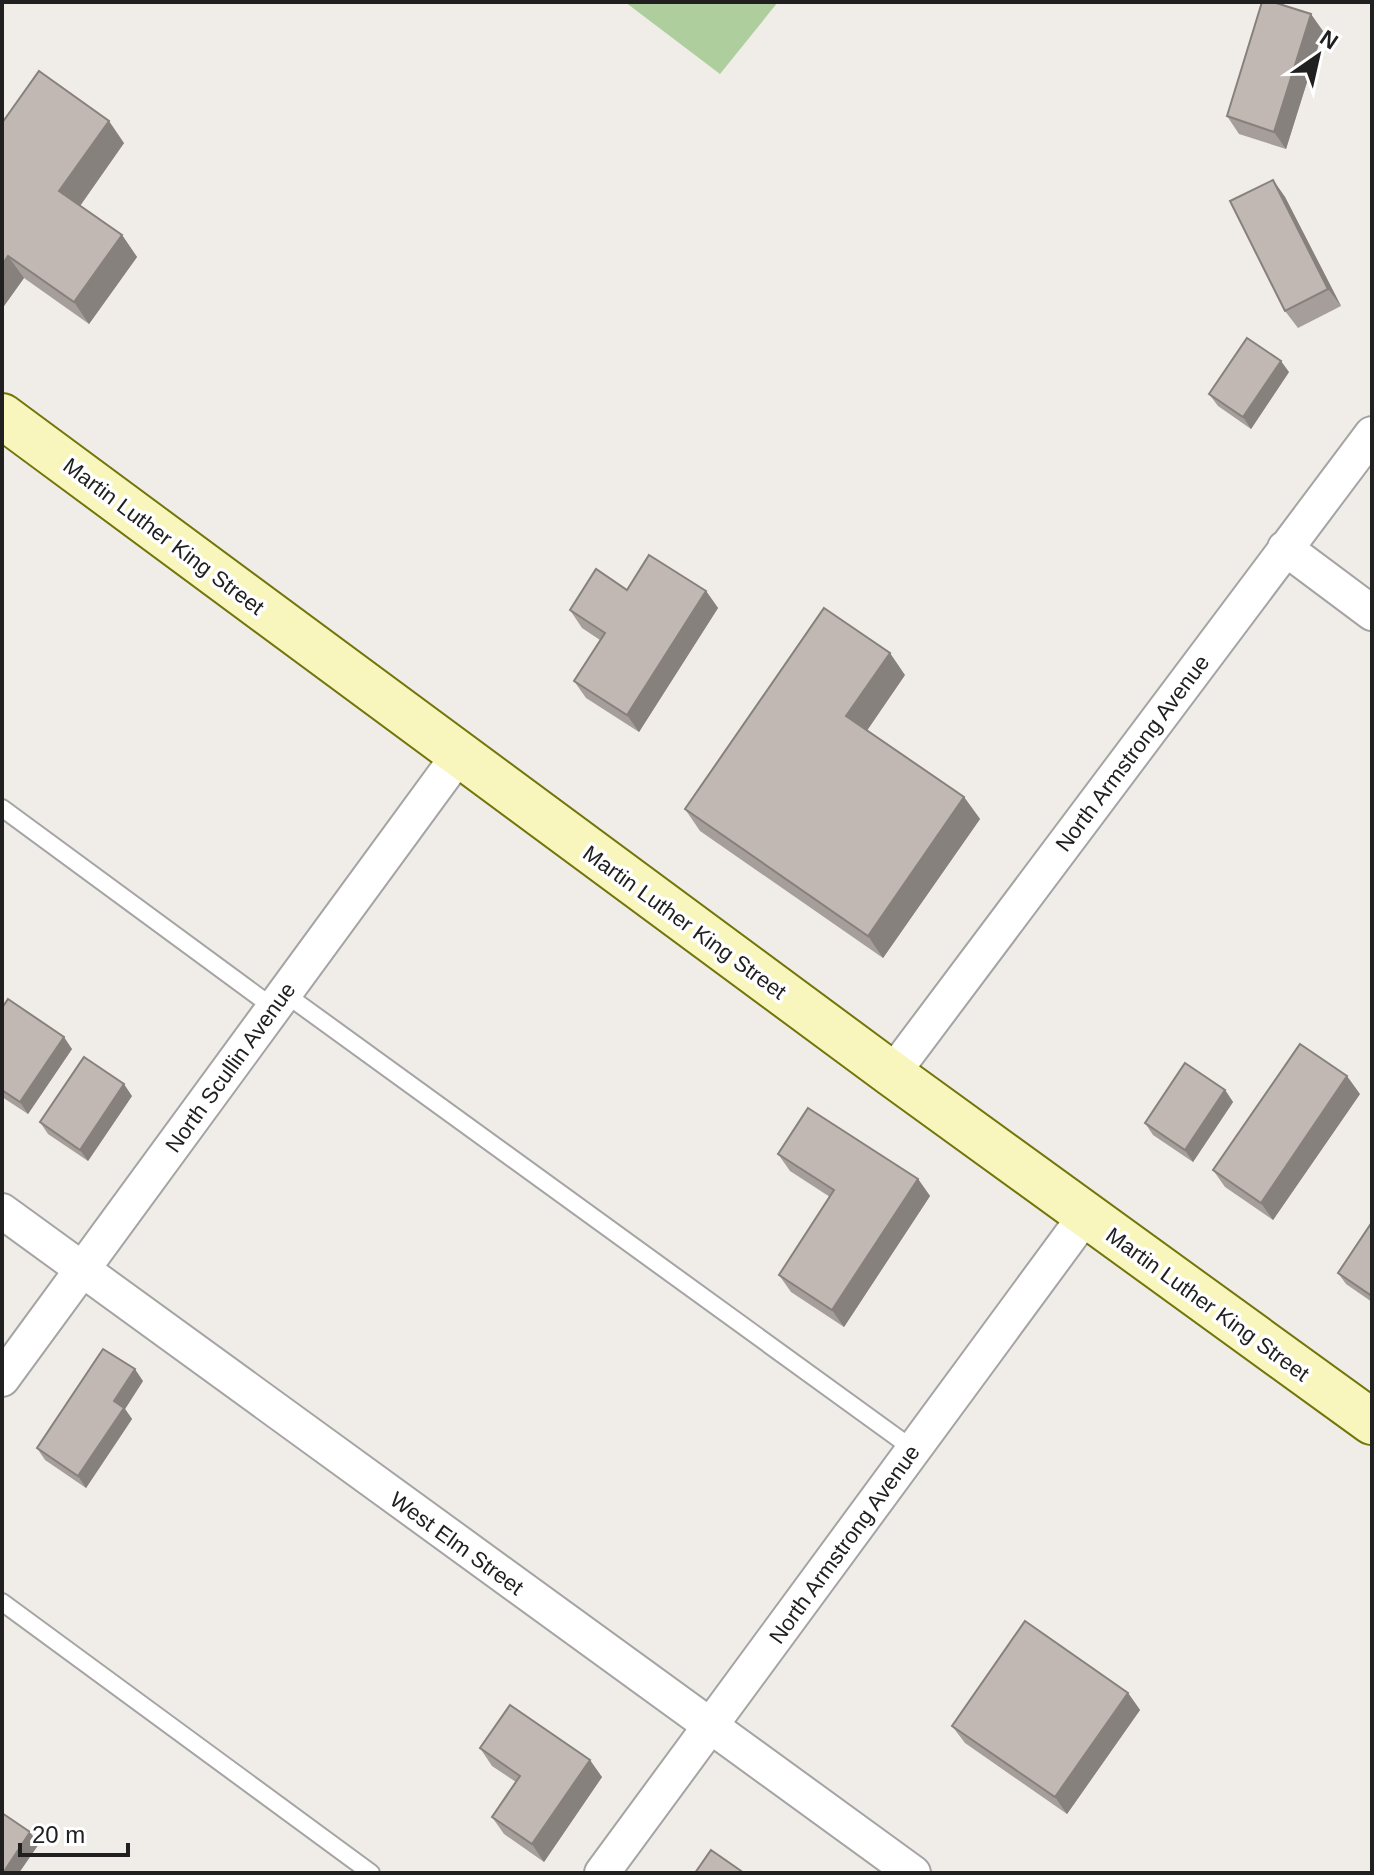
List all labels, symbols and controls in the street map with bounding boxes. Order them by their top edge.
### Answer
north arrow [1278,16,1358,96]
text: N [1315,25,1342,55]
street label: Martin Luther King Street [59,453,269,620]
street label: North Armstrong Avenue [1050,650,1214,856]
street label: Martin Luther King Street [578,840,791,1004]
street label: North Scullin Avenue [160,977,300,1157]
street label: Martin Luther King Street [1101,1222,1314,1386]
street label: North Armstrong Avenue [764,1440,925,1648]
street label: West Elm Street [385,1487,528,1600]
scale bar [20,1807,128,1857]
text: 20 m [32,1821,85,1848]

